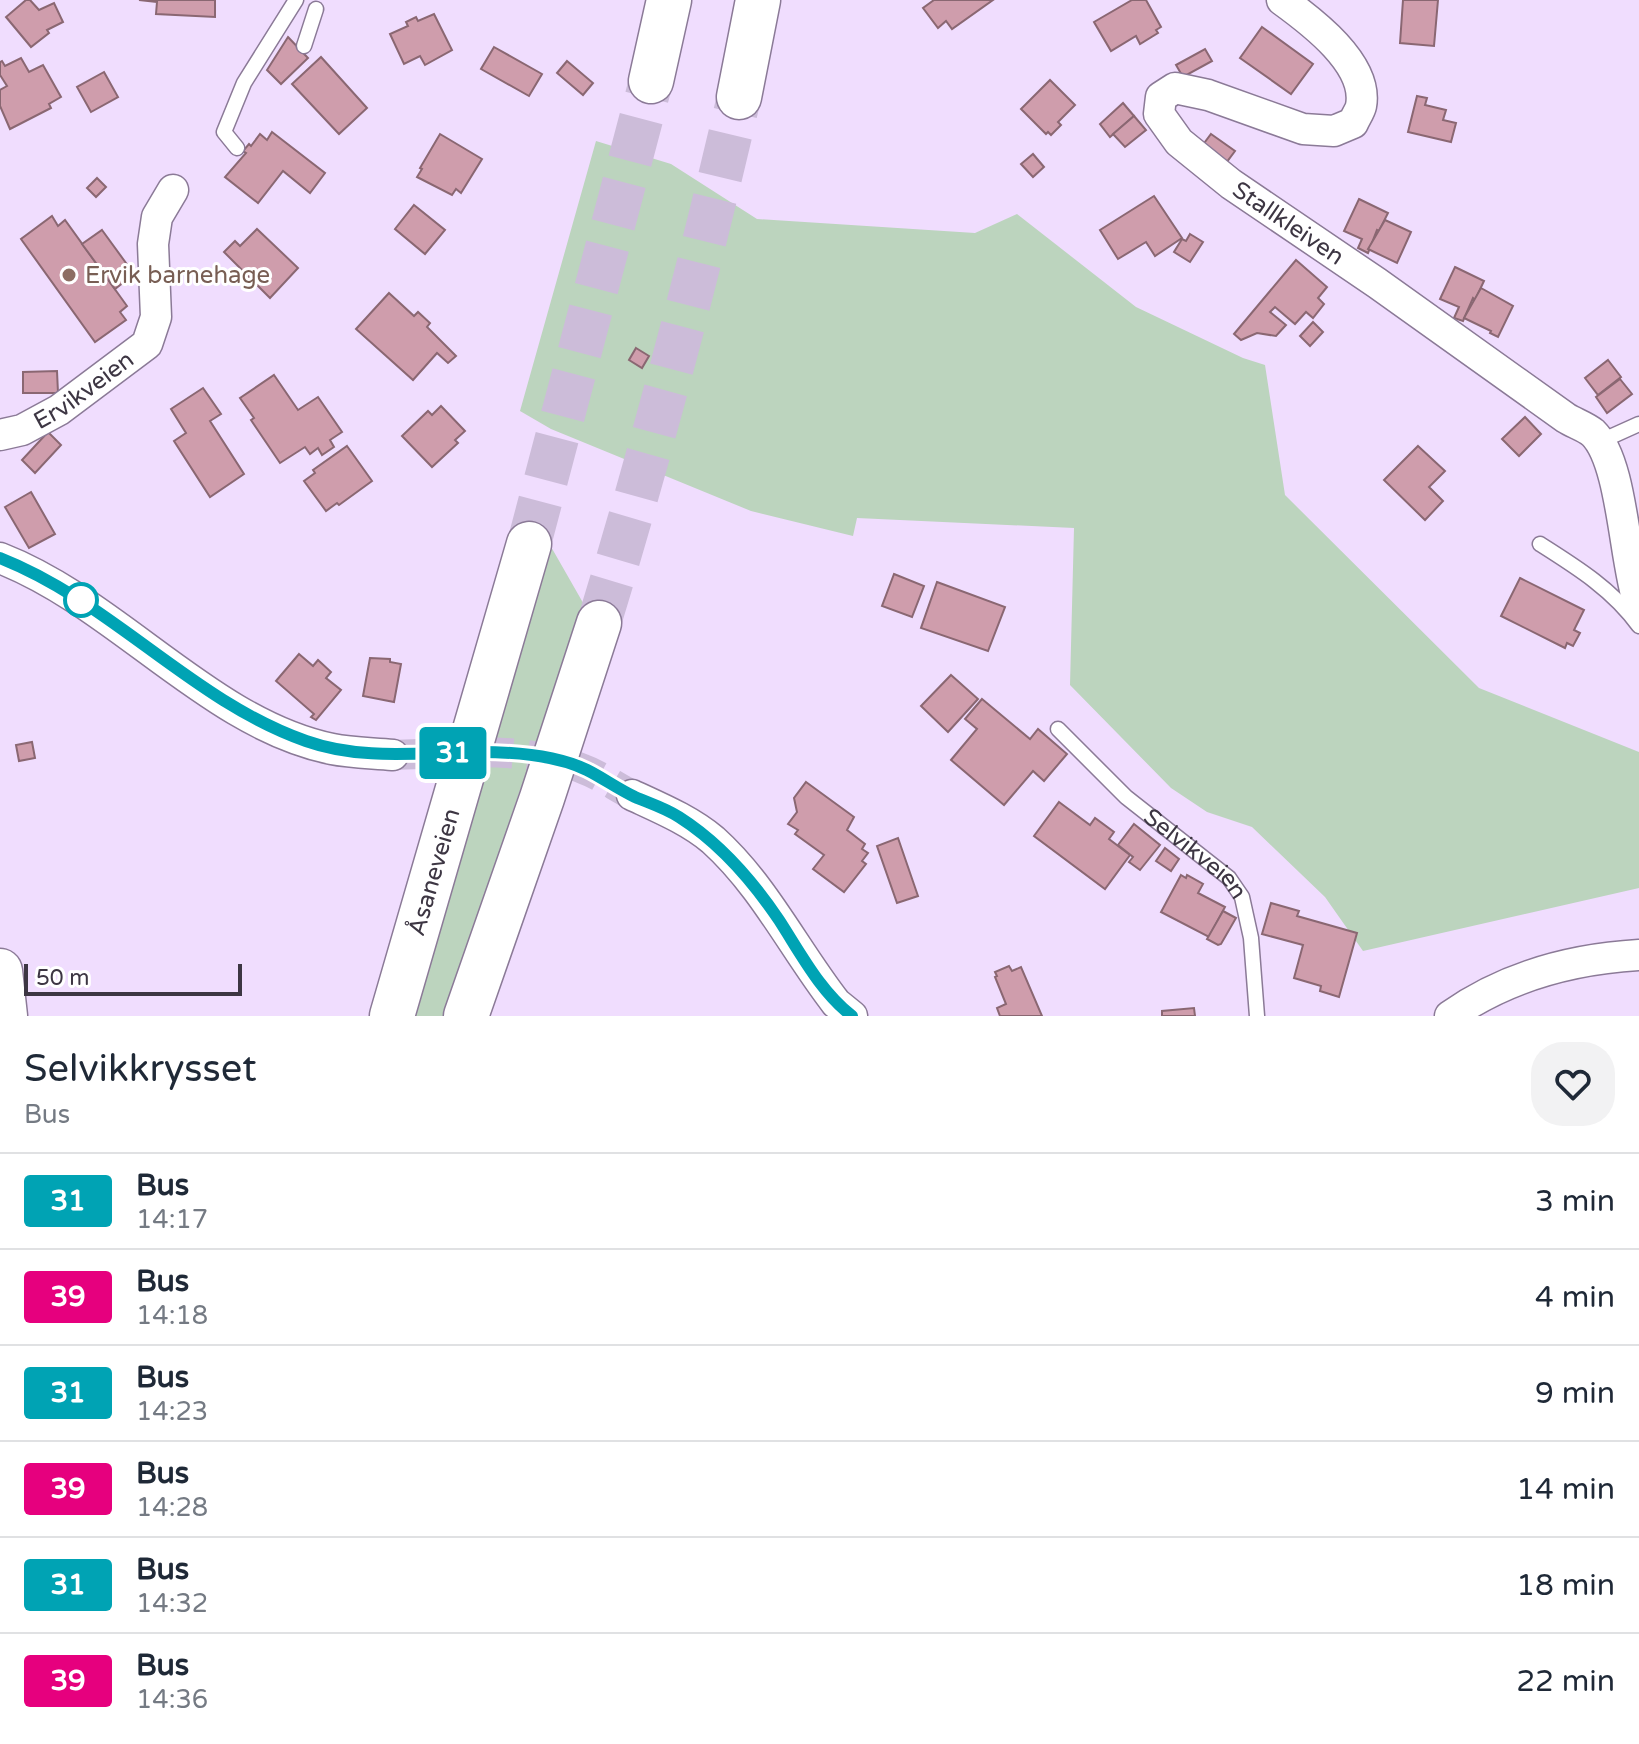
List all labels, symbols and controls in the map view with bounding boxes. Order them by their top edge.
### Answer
street label: Stallkleiven [1227,175,1350,271]
place label: Ervik barnehage [85,261,270,290]
marker: Ervik barnehage [60,266,78,284]
street label: Ervikveien [28,345,139,436]
unlabelled marker [64,583,98,617]
line badge: 31 [417,727,489,779]
text: 31 [435,736,471,770]
street label: Selvikveien [1138,802,1253,904]
street label: Åsaneveien [401,805,466,939]
scale bar [24,960,242,996]
text: 50 m [36,965,90,991]
button: heart [1531,1042,1615,1126]
text: Selvikkrysset [24,1046,257,1092]
text: Bus [24,1099,70,1130]
text: Bus [136,1167,189,1204]
text: 3 min [1535,1183,1615,1220]
text: 31 [50,1184,86,1218]
text: 14:17 [136,1204,208,1235]
text: Bus [136,1263,189,1300]
text: 4 min [1535,1279,1615,1316]
text: 39 [50,1280,86,1314]
text: 14:18 [136,1300,208,1331]
text: Bus [136,1359,189,1396]
text: 9 min [1535,1375,1615,1412]
text: 31 [50,1376,86,1410]
text: 14:23 [136,1396,208,1427]
text: Bus [136,1455,189,1492]
text: 14 min [1516,1471,1615,1508]
text: 39 [50,1472,86,1506]
text: 14:28 [136,1492,208,1523]
text: Bus [136,1551,189,1588]
text: 18 min [1516,1567,1615,1604]
text: 31 [50,1568,86,1602]
text: 14:32 [136,1588,208,1619]
text: Bus [136,1647,189,1684]
text: 22 min [1516,1663,1615,1700]
text: 39 [50,1664,86,1698]
text: 14:36 [136,1684,208,1715]

